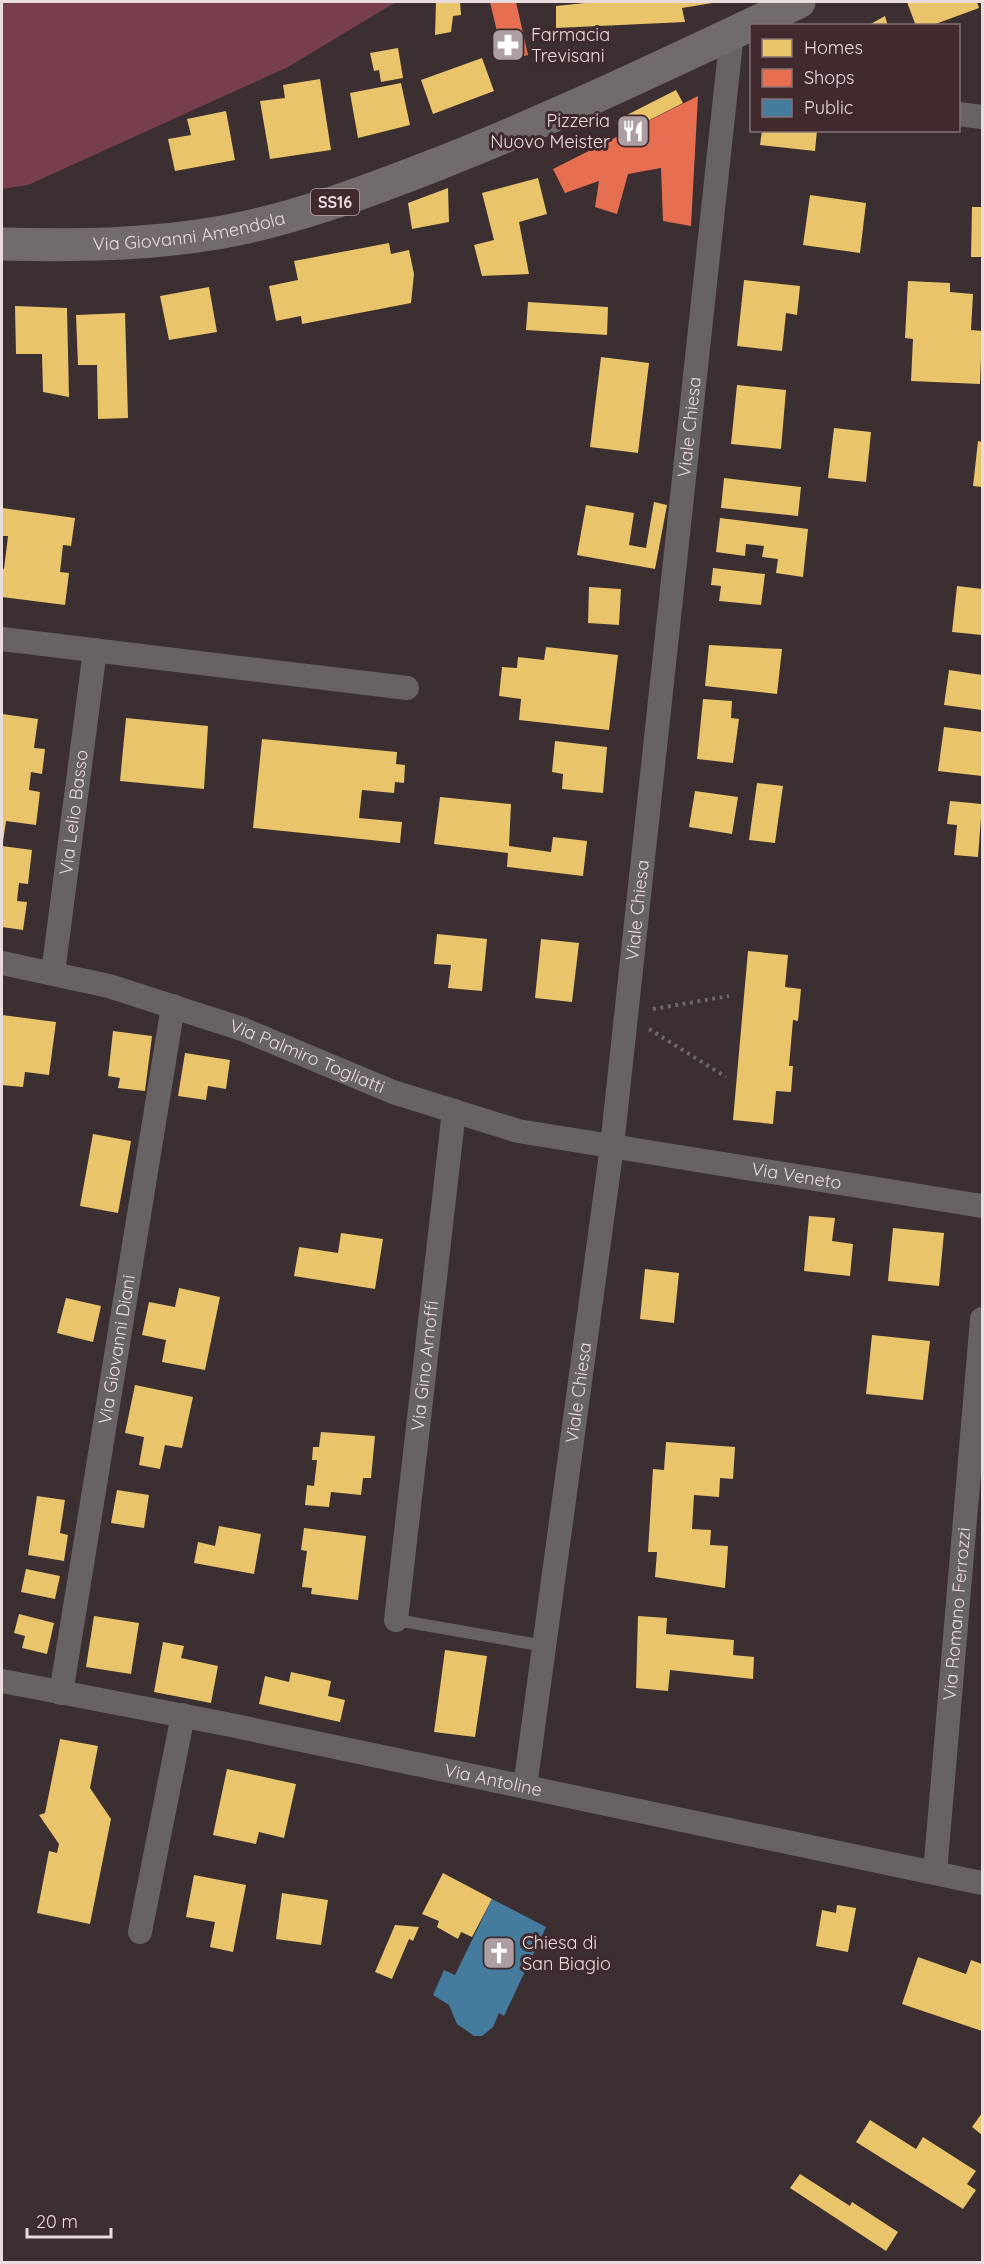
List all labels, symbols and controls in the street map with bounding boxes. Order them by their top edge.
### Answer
place label: Farmacia Trevisani [531,23,610,67]
legend [750,24,960,132]
pharmacy icon: Farmacia Trevisani [490,27,526,63]
text: Homes [804,36,863,59]
text: Shops [804,66,855,89]
text: Public [804,96,853,119]
place label: Pizzeria Nuovo Meister [490,109,610,153]
restaurant icon: Pizzeria Nuovo Meister [615,113,651,149]
road number: SS16 [311,189,359,215]
street label: Via Giovanni Amendola [92,206,288,255]
street label: Viale Chiesa [672,375,706,479]
street label: Via Lelio Basso [54,749,93,876]
street label: Viale Chiesa [620,859,654,962]
street label: Via Palmiro Togliatti [227,1014,388,1098]
street label: Via Veneto [750,1157,843,1194]
street label: Via Giovanni Diani [93,1273,140,1426]
street label: Via Gino Arnoffi [406,1299,443,1432]
street label: Viale Chiesa [560,1341,596,1444]
street label: Via Romano Ferrozzi [938,1526,975,1701]
street label: Via Antoline [442,1758,544,1801]
place label: Chiesa di San Biagio [522,1931,611,1975]
church icon: Chiesa di San Biagio [481,1935,517,1971]
scale bar [27,2201,111,2239]
text: 20 m [36,2210,78,2233]

